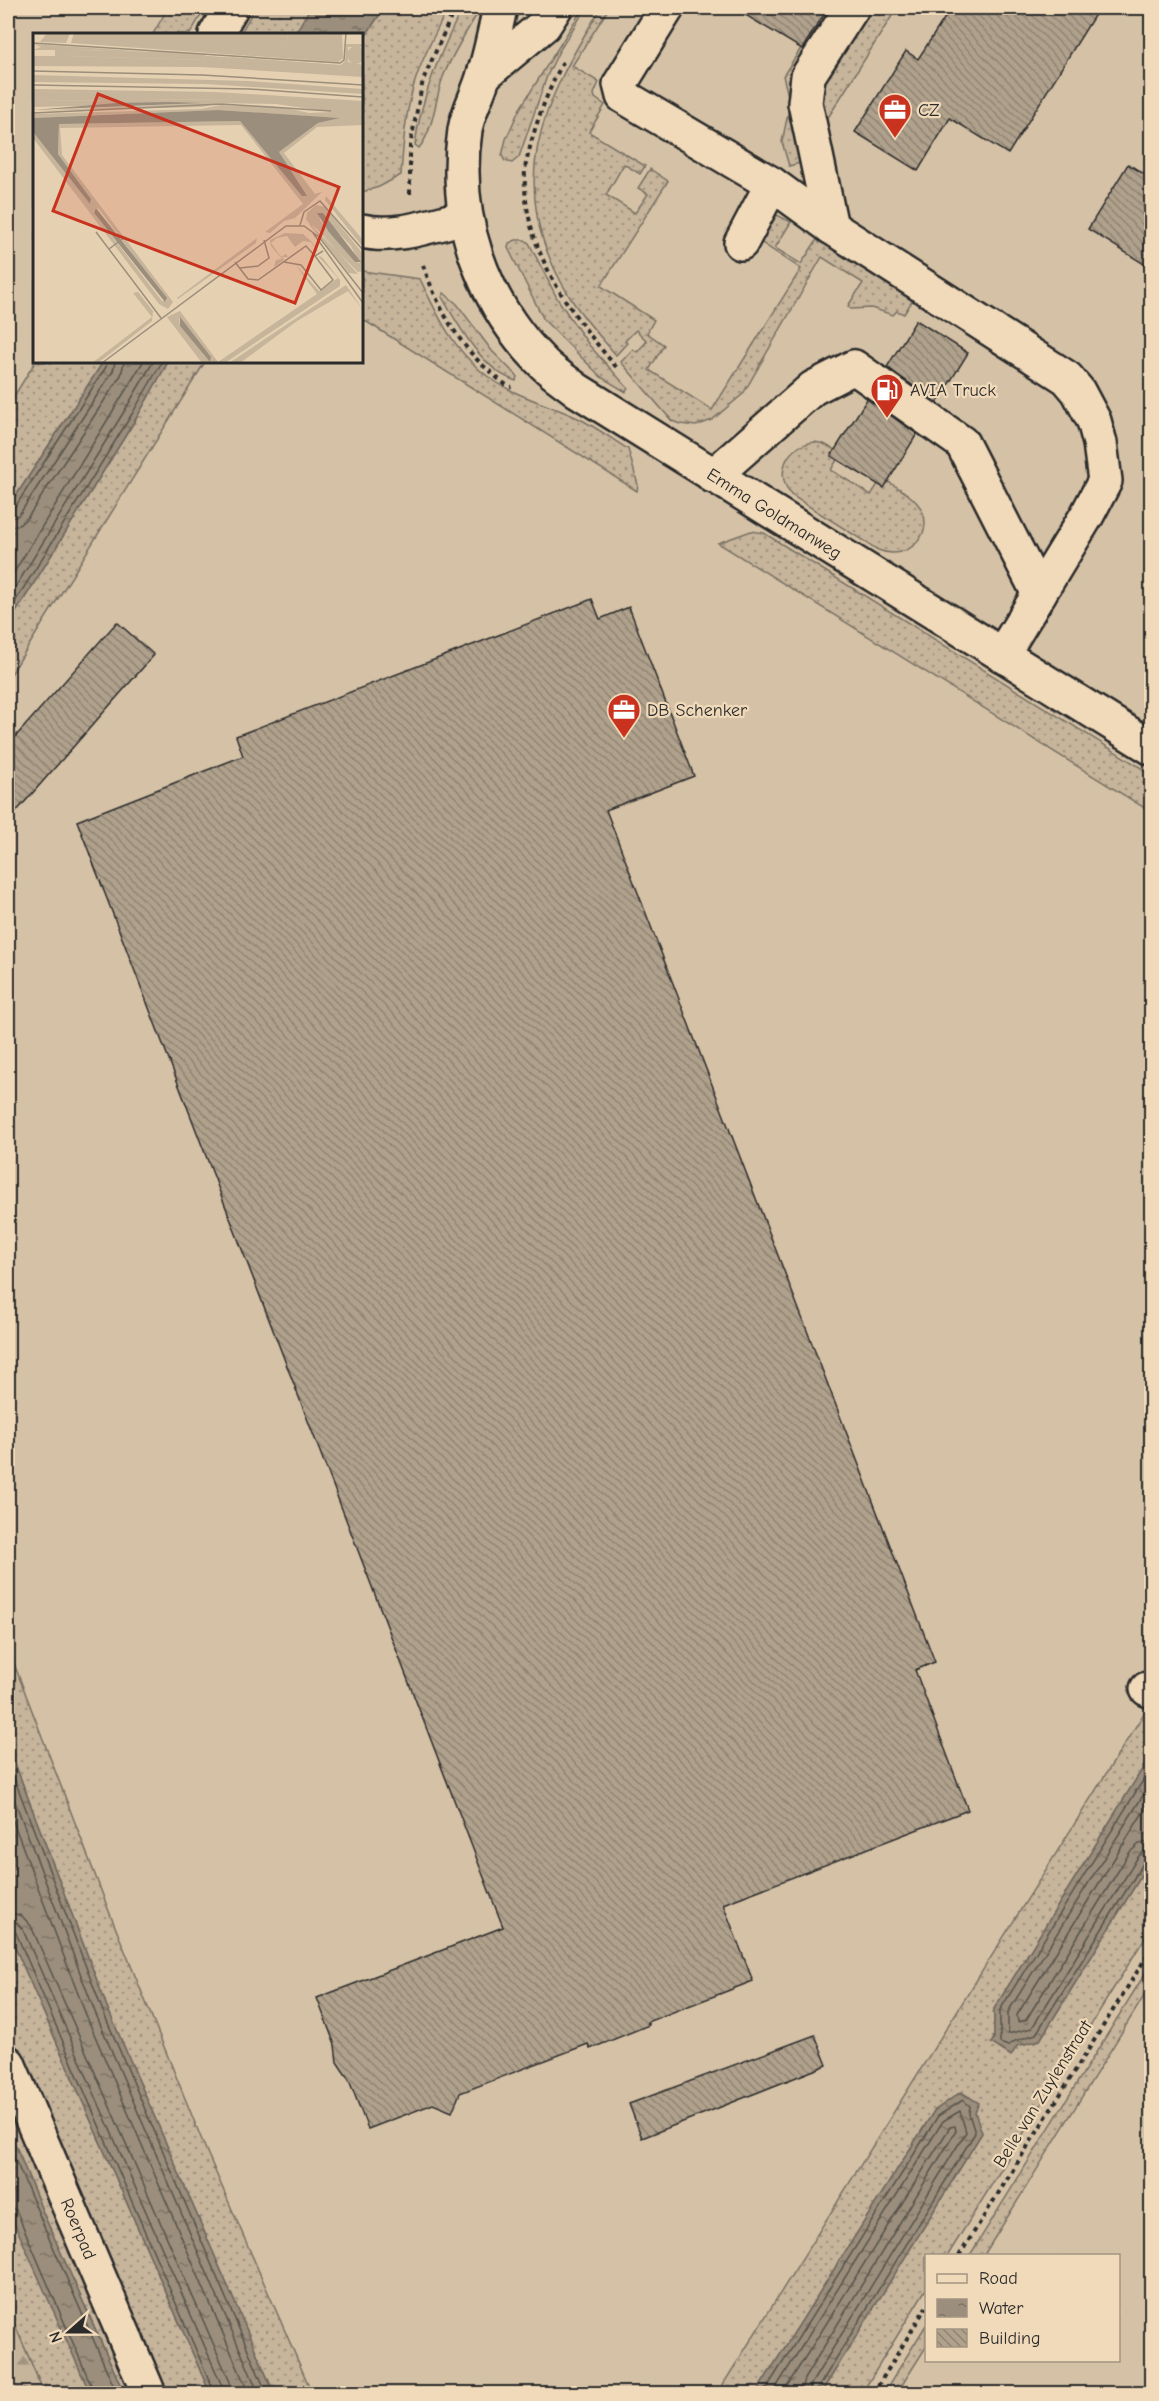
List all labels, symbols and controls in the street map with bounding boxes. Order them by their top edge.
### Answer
inset map [33,33,363,363]
office icon: CZ [877,92,913,139]
place label: CZ [918,100,940,121]
fuel station icon: AVIA Truck [869,372,905,419]
place label: AVIA Truck [910,380,996,401]
street label: Emma Goldmanweg [703,464,845,564]
office icon: DB Schenker [606,692,642,739]
place label: DB Schenker [647,700,748,721]
street label: Belle van Zuylenstraat [989,2016,1097,2171]
street label: Roerpad [56,2195,100,2263]
legend [925,2254,1120,2362]
text: Road [979,2268,1018,2289]
text: Water [979,2298,1024,2319]
north arrow [39,2302,99,2362]
text: Building [979,2328,1041,2349]
text: N [46,2329,66,2345]

